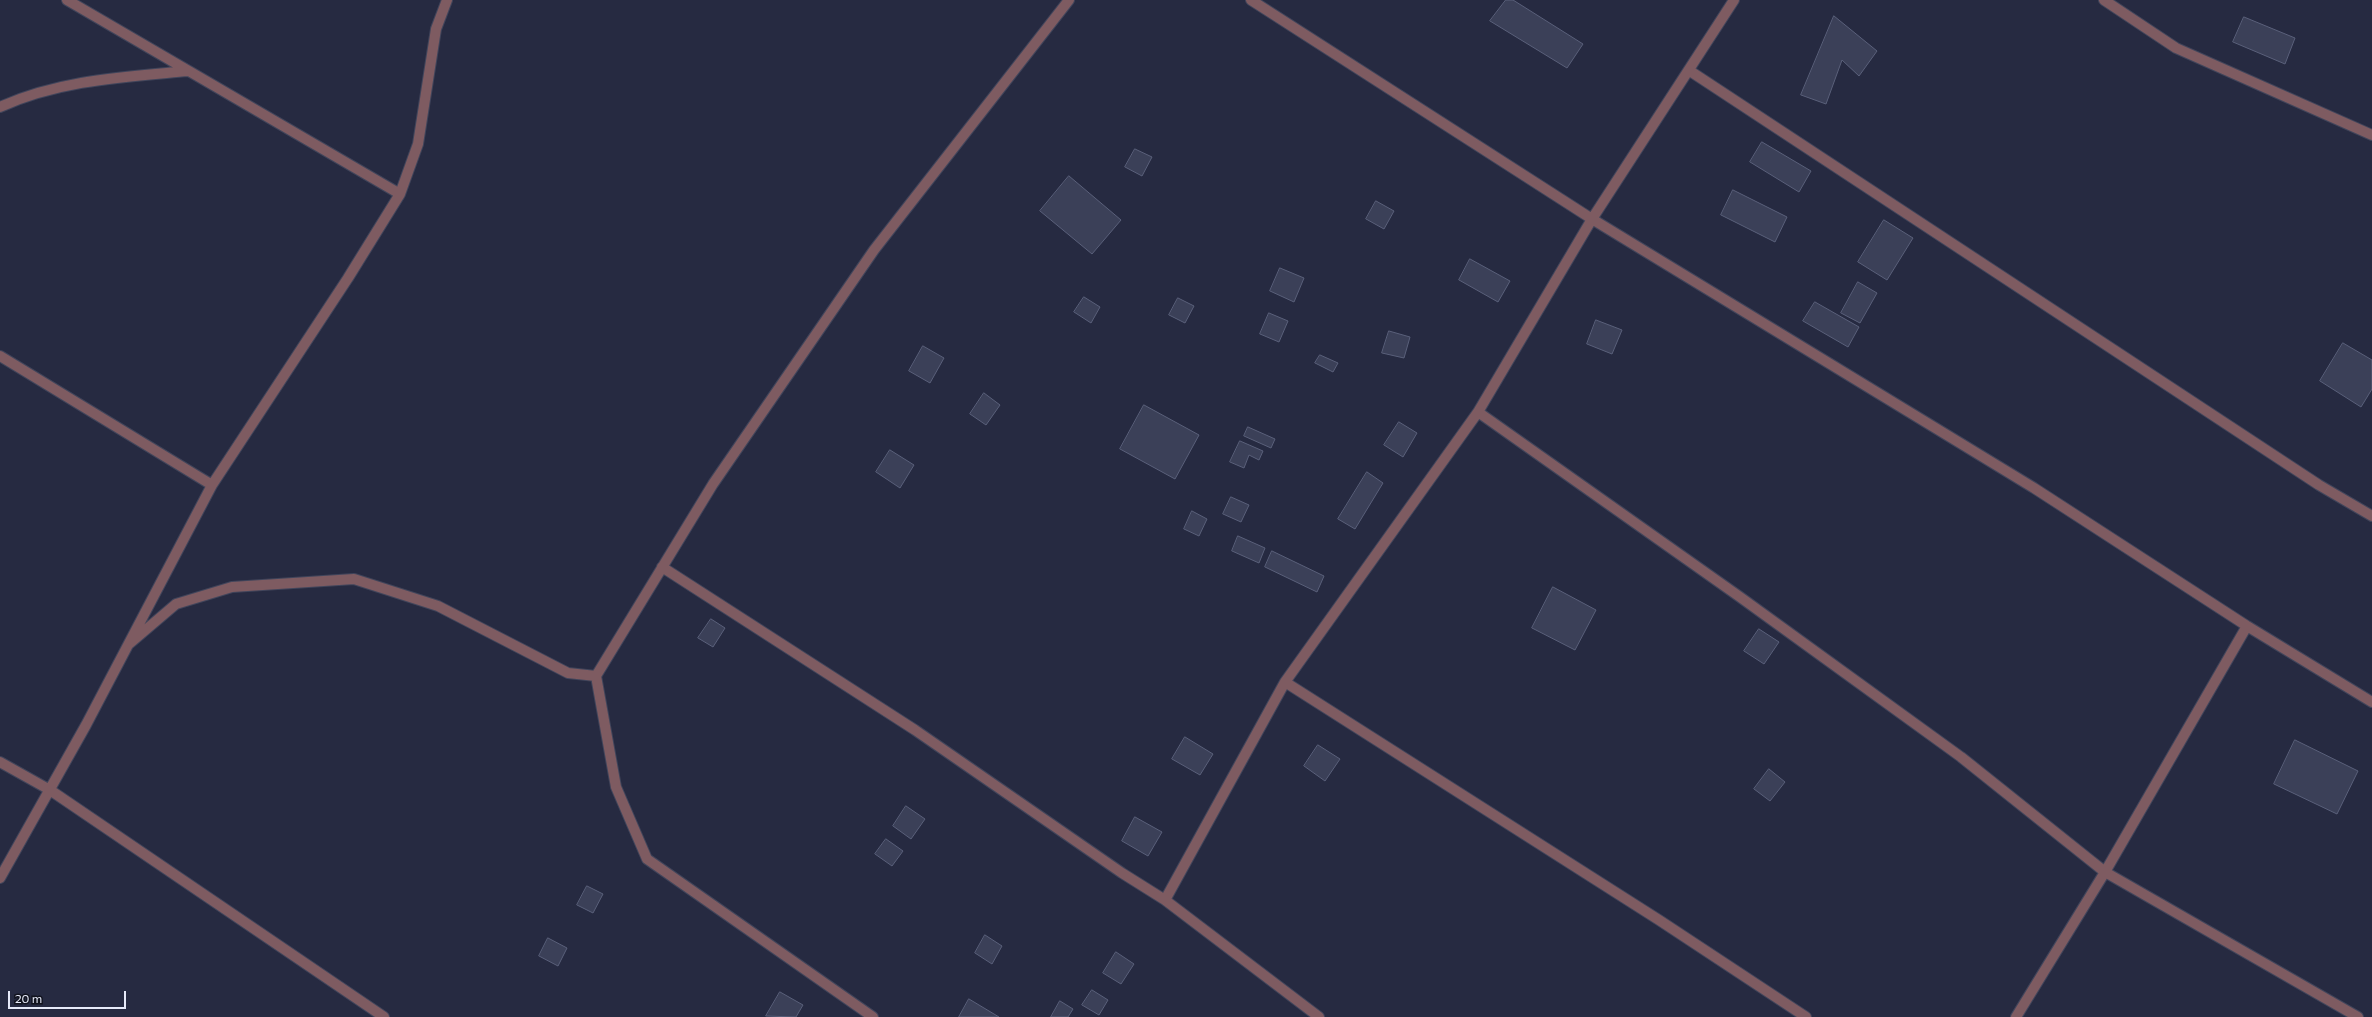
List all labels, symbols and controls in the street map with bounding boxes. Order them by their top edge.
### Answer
scale bar [10,983,128,1009]
text: 20 m [15,991,42,1005]

